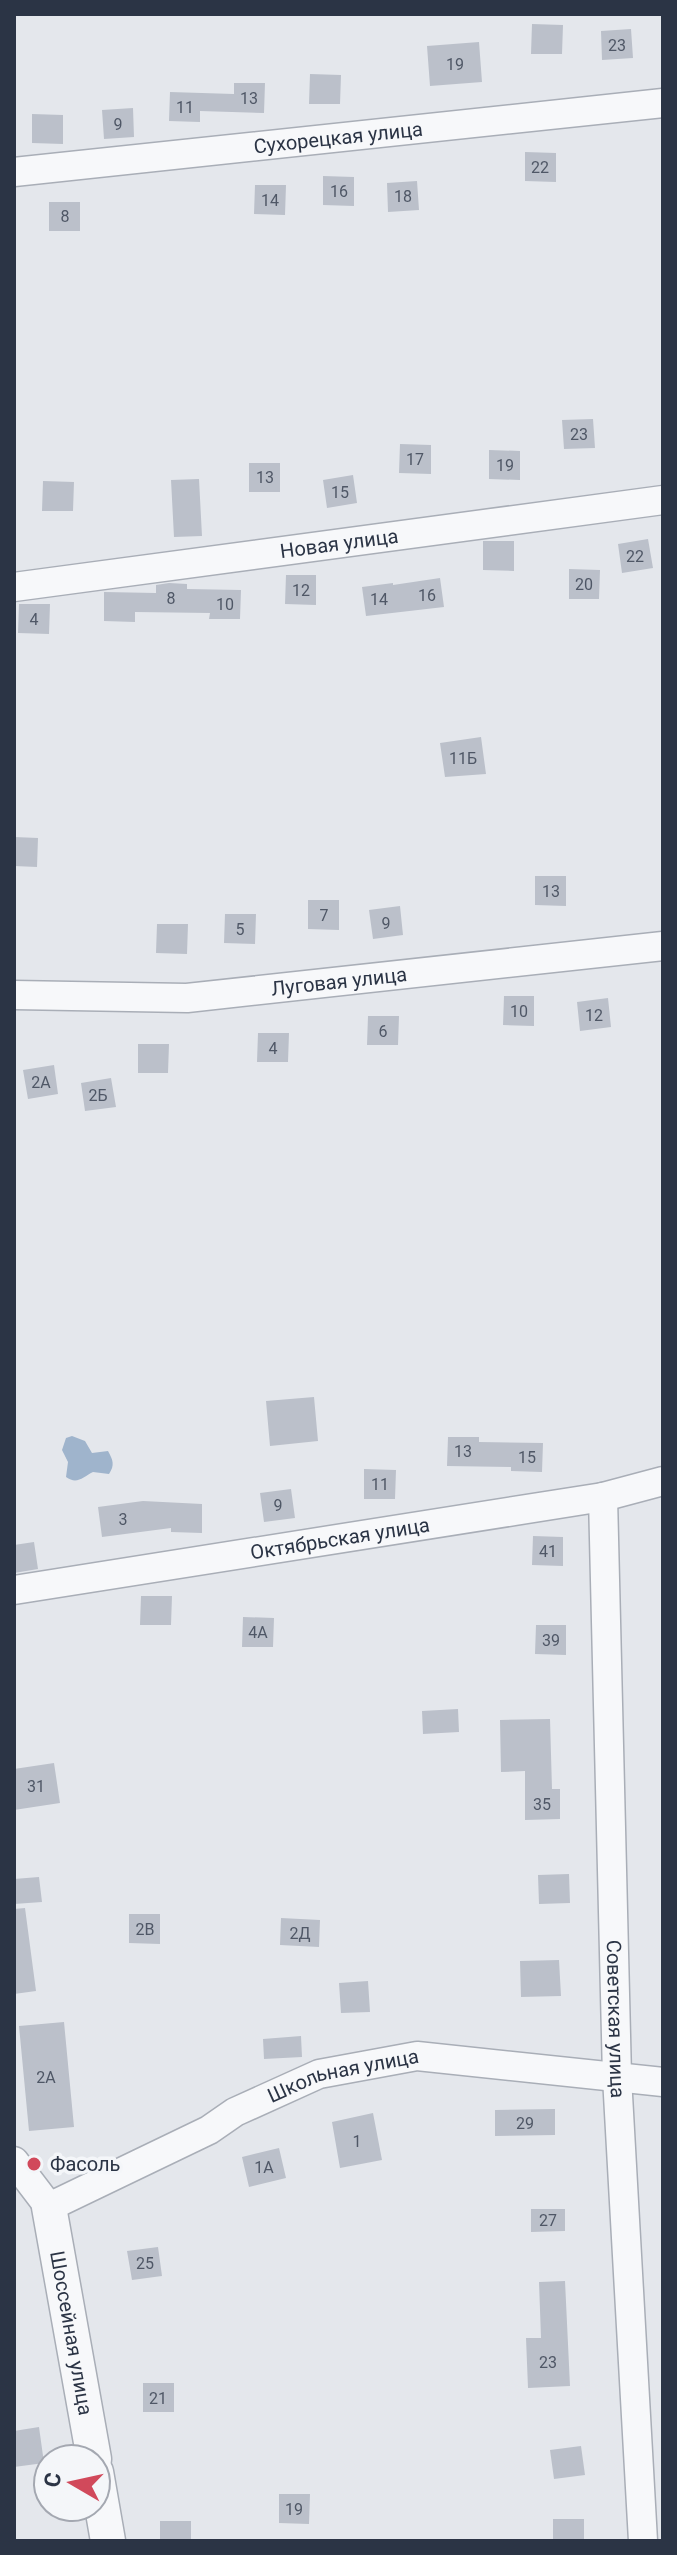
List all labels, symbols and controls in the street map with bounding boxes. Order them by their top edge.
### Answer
house number: 23 [608,36,626,55]
house number: 19 [446,55,464,74]
house number: 13 [240,89,258,108]
house number: 11 [176,98,194,117]
house number: 9 [114,115,123,134]
street label: Сухорецкая улица [252,117,424,158]
house number: 22 [531,158,549,177]
house number: 16 [330,182,348,201]
house number: 18 [394,187,412,206]
house number: 14 [261,191,279,210]
house number: 8 [61,207,70,226]
house number: 23 [570,425,588,444]
house number: 17 [406,450,424,469]
house number: 19 [496,456,514,475]
house number: 13 [256,468,274,487]
house number: 15 [331,483,349,502]
street label: Новая улица [279,524,400,563]
house number: 22 [626,547,644,566]
house number: 20 [575,575,593,594]
house number: 12 [292,581,310,600]
house number: 16 [418,586,436,605]
house number: 8 [167,589,176,608]
house number: 14 [370,590,388,609]
house number: 10 [216,595,234,614]
house number: 4 [30,610,39,629]
house number: 11Б [449,749,477,768]
house number: 13 [542,882,560,901]
house number: 7 [320,906,329,925]
house number: 9 [382,914,391,933]
house number: 5 [236,920,245,939]
street label: Луговая улица [270,962,408,1001]
house number: 10 [510,1002,528,1021]
house number: 12 [585,1006,603,1025]
house number: 6 [379,1022,388,1041]
house number: 4 [269,1039,278,1058]
house number: 2А [31,1073,51,1092]
house number: 2Б [88,1086,108,1105]
house number: 13 [454,1442,472,1461]
house number: 15 [518,1448,536,1467]
house number: 11 [371,1475,389,1494]
house number: 9 [274,1496,283,1515]
house number: 3 [119,1510,128,1529]
street label: Октябрьская улица [249,1513,431,1565]
house number: 41 [539,1542,557,1561]
house number: 4А [248,1623,268,1642]
house number: 39 [542,1631,560,1650]
house number: 31 [27,1777,45,1796]
house number: 35 [533,1795,551,1814]
house number: 2В [136,1920,155,1939]
house number: 2Д [289,1924,311,1943]
street label: Советская улица [602,1939,630,2099]
street label: Школьная улица [264,2044,421,2108]
house number: 2А [36,2068,56,2087]
house number: 29 [516,2114,534,2133]
house number: 1 [353,2132,362,2151]
place label: Фасоль [50,2152,120,2176]
marker: Фасоль [25,2155,43,2173]
house number: 1А [254,2158,274,2177]
house number: 27 [539,2211,557,2230]
street label: Шоссейная улица [45,2249,98,2417]
house number: 25 [136,2254,154,2273]
house number: 23 [539,2353,557,2372]
house number: 21 [149,2389,167,2408]
north arrow [32,2443,112,2523]
text: С [39,2471,66,2489]
house number: 19 [285,2500,303,2519]

